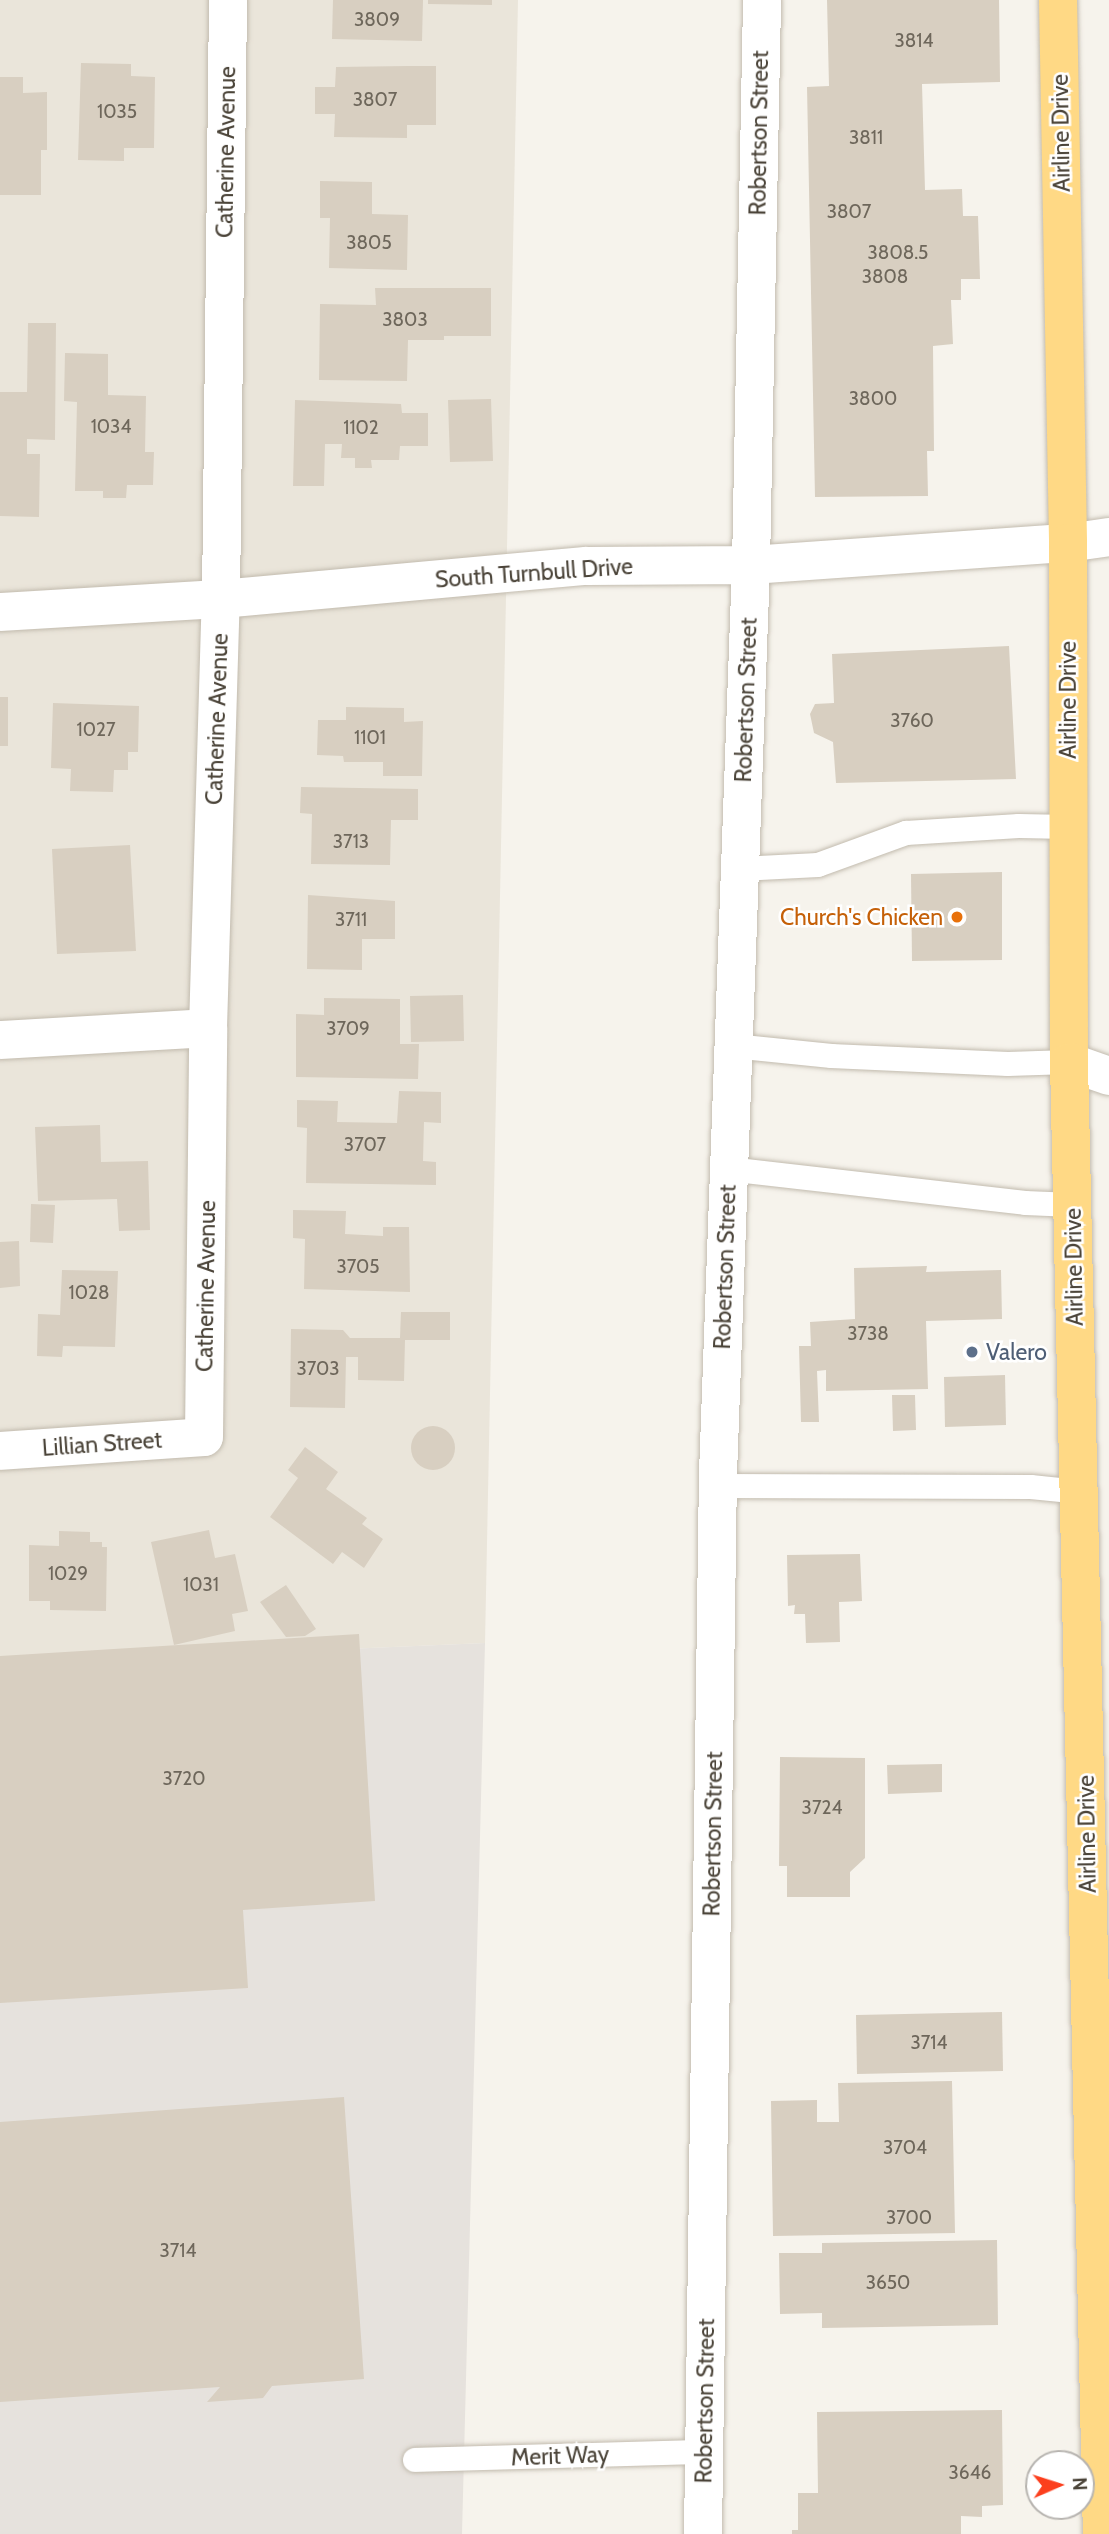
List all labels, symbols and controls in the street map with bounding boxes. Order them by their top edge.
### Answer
house number: 3809 [354,9,400,31]
house number: 3814 [895,30,933,52]
street label: Robertson Street [744,50,774,216]
street label: Catherine Avenue [211,66,241,238]
street label: Airline Drive [1046,74,1076,192]
house number: 3807 [353,89,397,111]
house number: 1035 [97,101,137,123]
house number: 3811 [849,127,883,149]
house number: 3807 [827,201,871,223]
house number: 3805 [346,232,392,254]
house number: 3808.5 [868,242,928,264]
house number: 3808 [862,266,908,288]
house number: 3803 [382,309,428,331]
house number: 3800 [849,388,897,410]
house number: 1034 [91,416,131,438]
house number: 1102 [343,417,379,439]
street label: South Turnbull Drive [434,552,634,594]
street label: Robertson Street [729,617,763,783]
street label: Catherine Avenue [200,633,234,805]
street label: Airline Drive [1054,641,1082,759]
house number: 3760 [890,710,934,732]
house number: 1027 [77,719,115,741]
house number: 1101 [354,727,386,749]
house number: 3713 [333,831,369,853]
place label: Church's Chicken [780,903,943,931]
house number: 3711 [335,909,367,931]
marker: Church's Chicken [949,909,965,925]
house number: 3709 [326,1018,370,1040]
house number: 3707 [344,1134,386,1156]
street label: Robertson Street [708,1184,742,1350]
street label: Catherine Avenue [191,1200,221,1372]
street label: Airline Drive [1059,1208,1089,1326]
house number: 3705 [336,1256,380,1278]
house number: 1028 [69,1282,109,1304]
house number: 3738 [847,1323,889,1345]
place label: Valero [986,1338,1047,1366]
marker: Valero [964,1344,980,1360]
house number: 3703 [296,1358,340,1380]
street label: Lillian Street [41,1426,163,1462]
house number: 1029 [48,1563,88,1585]
house number: 1031 [183,1574,219,1596]
street label: Robertson Street [698,1751,728,1917]
house number: 3720 [162,1768,206,1790]
street label: Airline Drive [1072,1775,1102,1893]
house number: 3724 [802,1797,842,1819]
house number: 3714 [910,2032,948,2054]
house number: 3704 [883,2137,927,2159]
house number: 3700 [886,2207,932,2229]
house number: 3714 [159,2240,197,2262]
house number: 3650 [866,2272,910,2294]
street label: Robertson Street [690,2318,720,2484]
street label: Merit Way [510,2440,610,2472]
north arrow [1025,2450,1095,2520]
house number: 3646 [949,2462,991,2484]
text: N [1068,2477,1091,2491]

